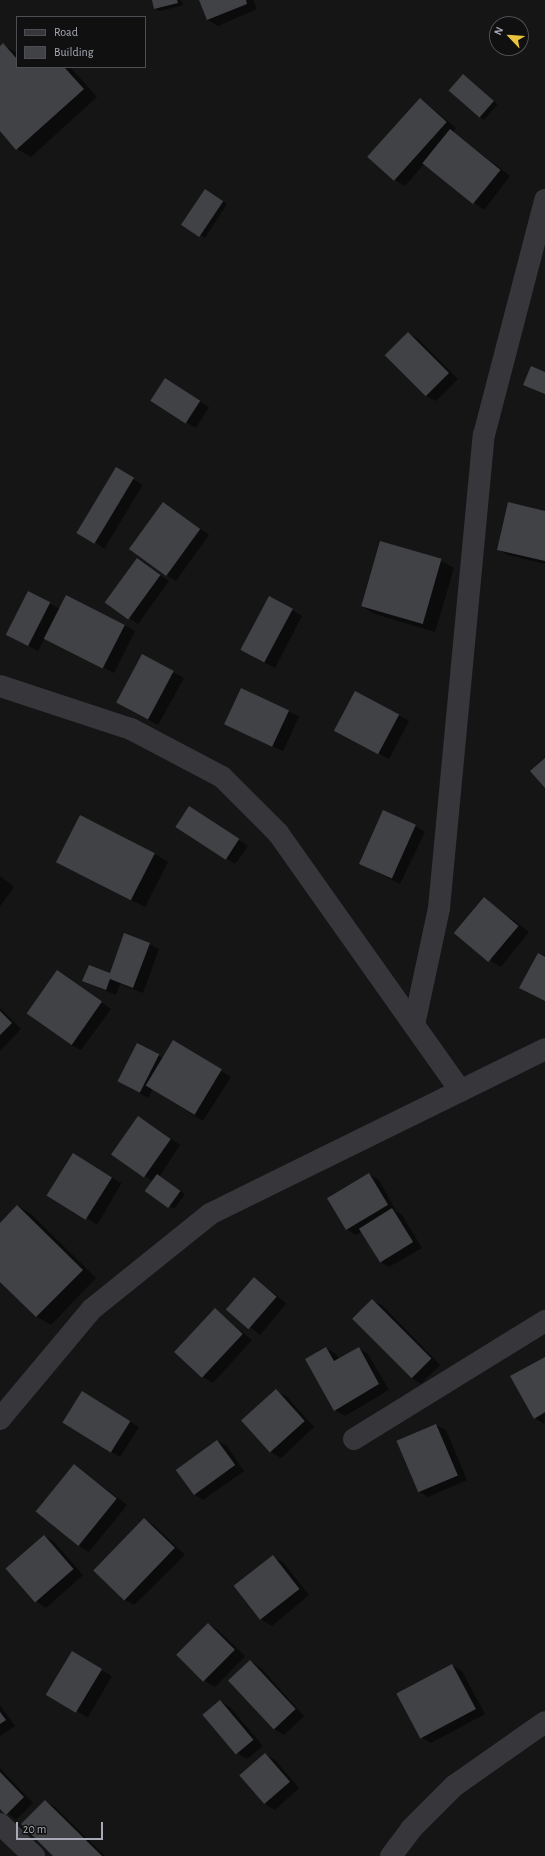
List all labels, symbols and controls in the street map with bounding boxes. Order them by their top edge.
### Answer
legend [16,16,146,68]
north arrow [489,16,529,56]
text: N [492,25,505,37]
text: Road [54,26,78,38]
text: Building [54,46,94,58]
scale bar [18,1814,105,1840]
text: 20 m [23,1823,46,1835]

